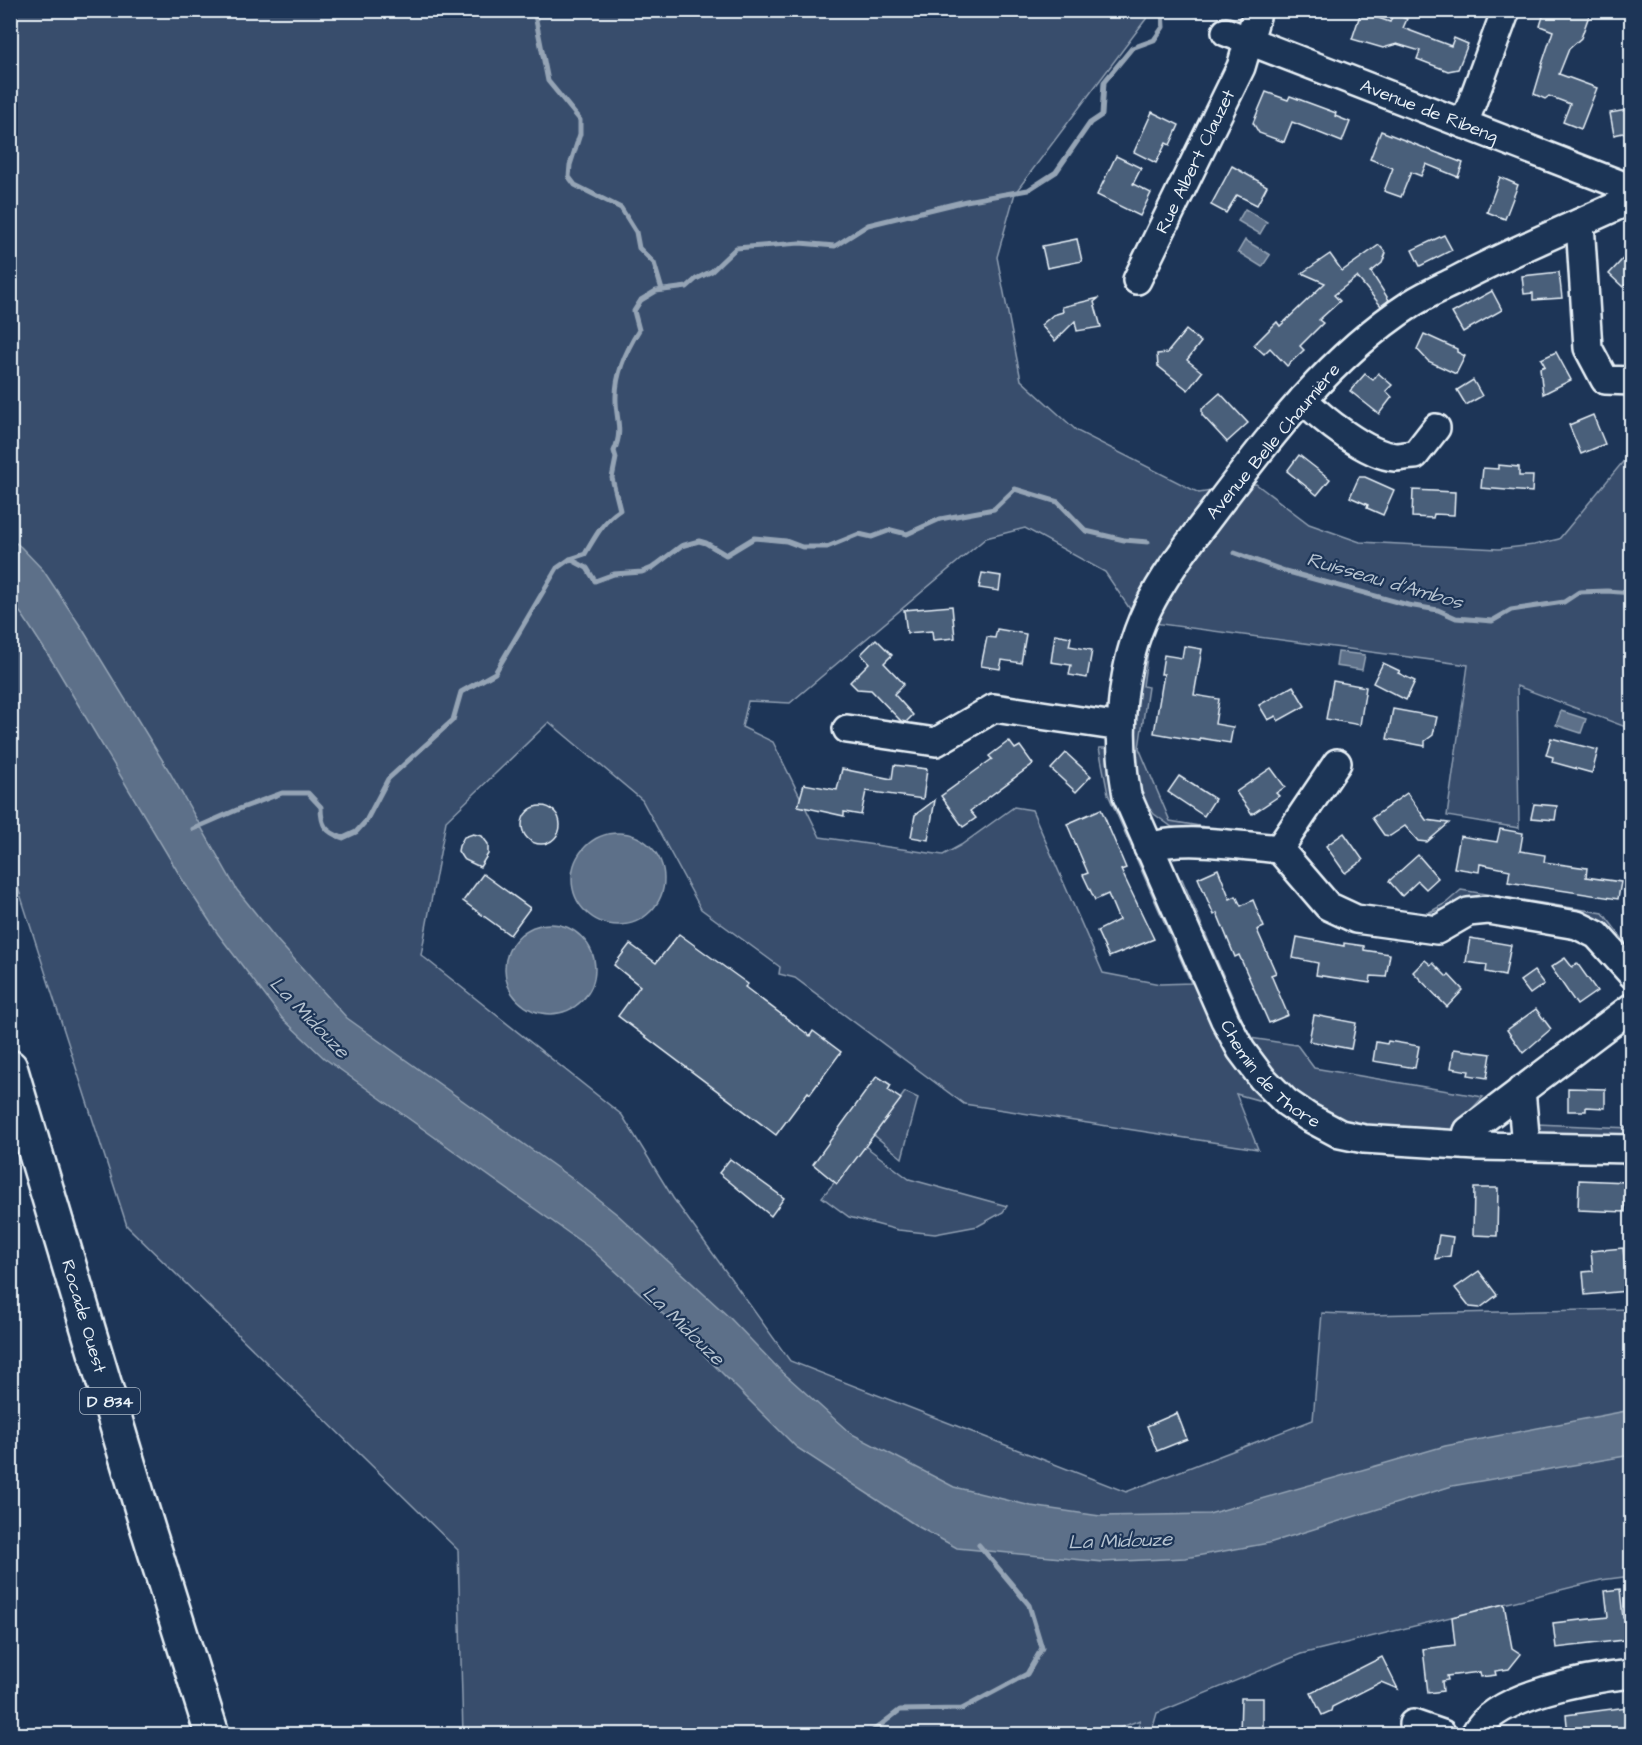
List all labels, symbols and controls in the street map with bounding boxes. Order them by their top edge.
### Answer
street label: Avenue de Ribeng [1357,73,1502,150]
street label: Rue Albert Clauzet [1150,85,1241,238]
street label: Avenue Belle Chaumière [1201,358,1346,525]
water label: Ruisseau d'Ambos [1303,545,1467,617]
water label: La Midouze [263,971,356,1066]
street label: Chemin de Thore [1214,1016,1325,1134]
street label: Rocade Ouest [55,1257,113,1377]
water label: La Midouze [636,1280,731,1373]
road number: D 834 [80,1388,140,1414]
water label: La Midouze [1068,1525,1174,1557]

